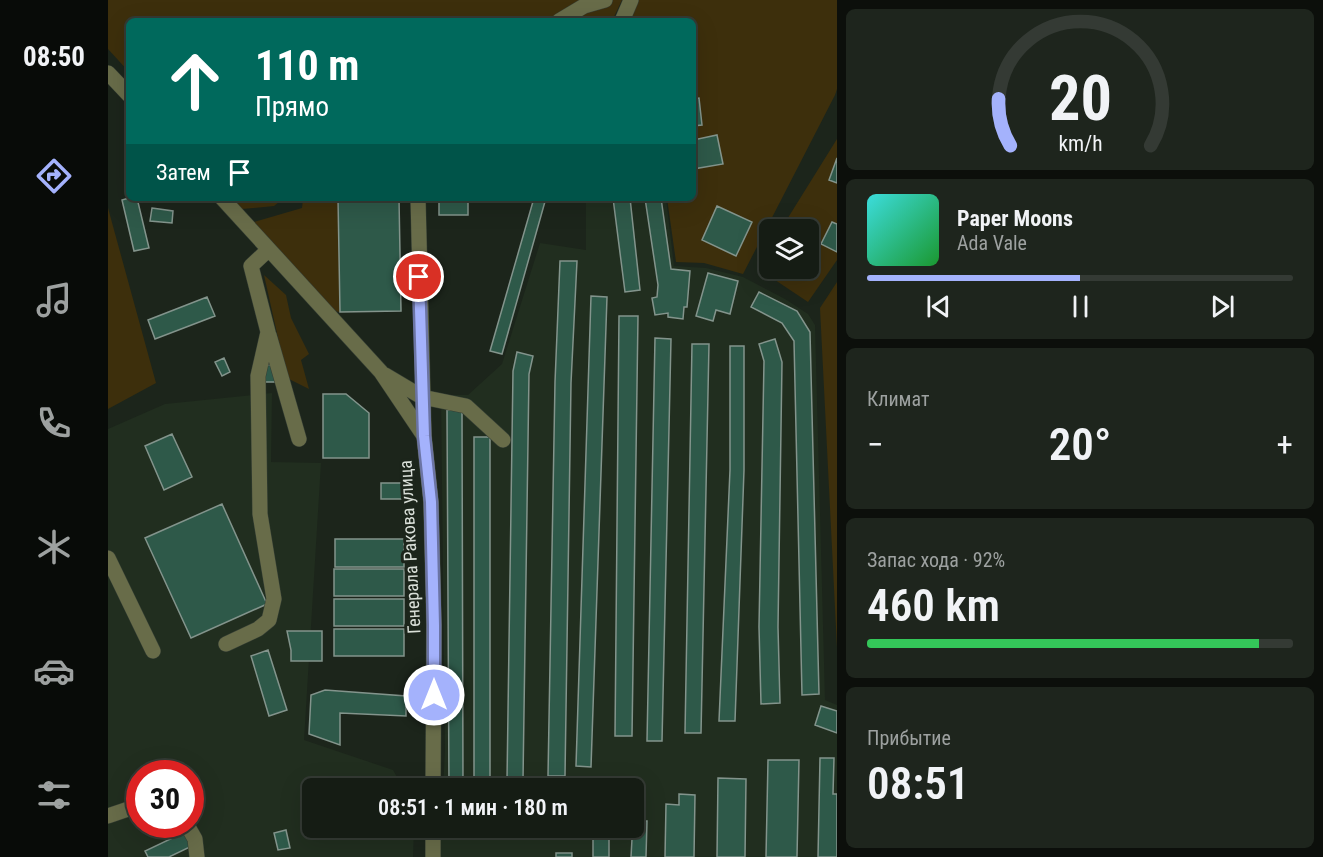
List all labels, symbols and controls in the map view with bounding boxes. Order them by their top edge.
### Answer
text: 08:50 [23,41,85,73]
text: 110 m [255,41,360,90]
icon: ahead [156,42,234,120]
text: 20 [1048,62,1112,135]
text: Прямо [255,91,329,123]
text: km/h [1058,132,1102,157]
icon: directions [33,155,75,197]
icon: arrive [223,156,256,189]
text: Затем [156,160,211,185]
text: Paper Moons [957,206,1073,231]
map controls [759,219,819,279]
button: layers [759,219,819,279]
text: Ada Vale [957,231,1027,255]
pin [393,251,444,302]
icon: arrive [402,260,435,293]
icon: music [33,279,75,321]
icon: previous [922,290,955,323]
icon: pause [1064,290,1097,323]
icon: next [1206,290,1239,323]
text: Климат [867,387,929,411]
icon: phone [33,402,75,444]
text: 20° [1049,418,1111,471]
text: − [867,425,884,464]
text: + [1277,425,1293,464]
street label: Генерала Ракова улица [394,460,425,634]
icon: climate [33,526,75,568]
text: Запас хода · 92% [867,548,1005,572]
text: 460 km [867,579,1000,632]
icon: car [33,650,75,692]
position arrow [402,663,466,727]
text: Прибытие [867,726,951,750]
text: 08:51 [867,757,969,810]
speed limit sign: 30 [126,760,204,838]
icon: filters [33,774,75,816]
text: 08:51 · 1 мин · 180 m [378,795,568,820]

